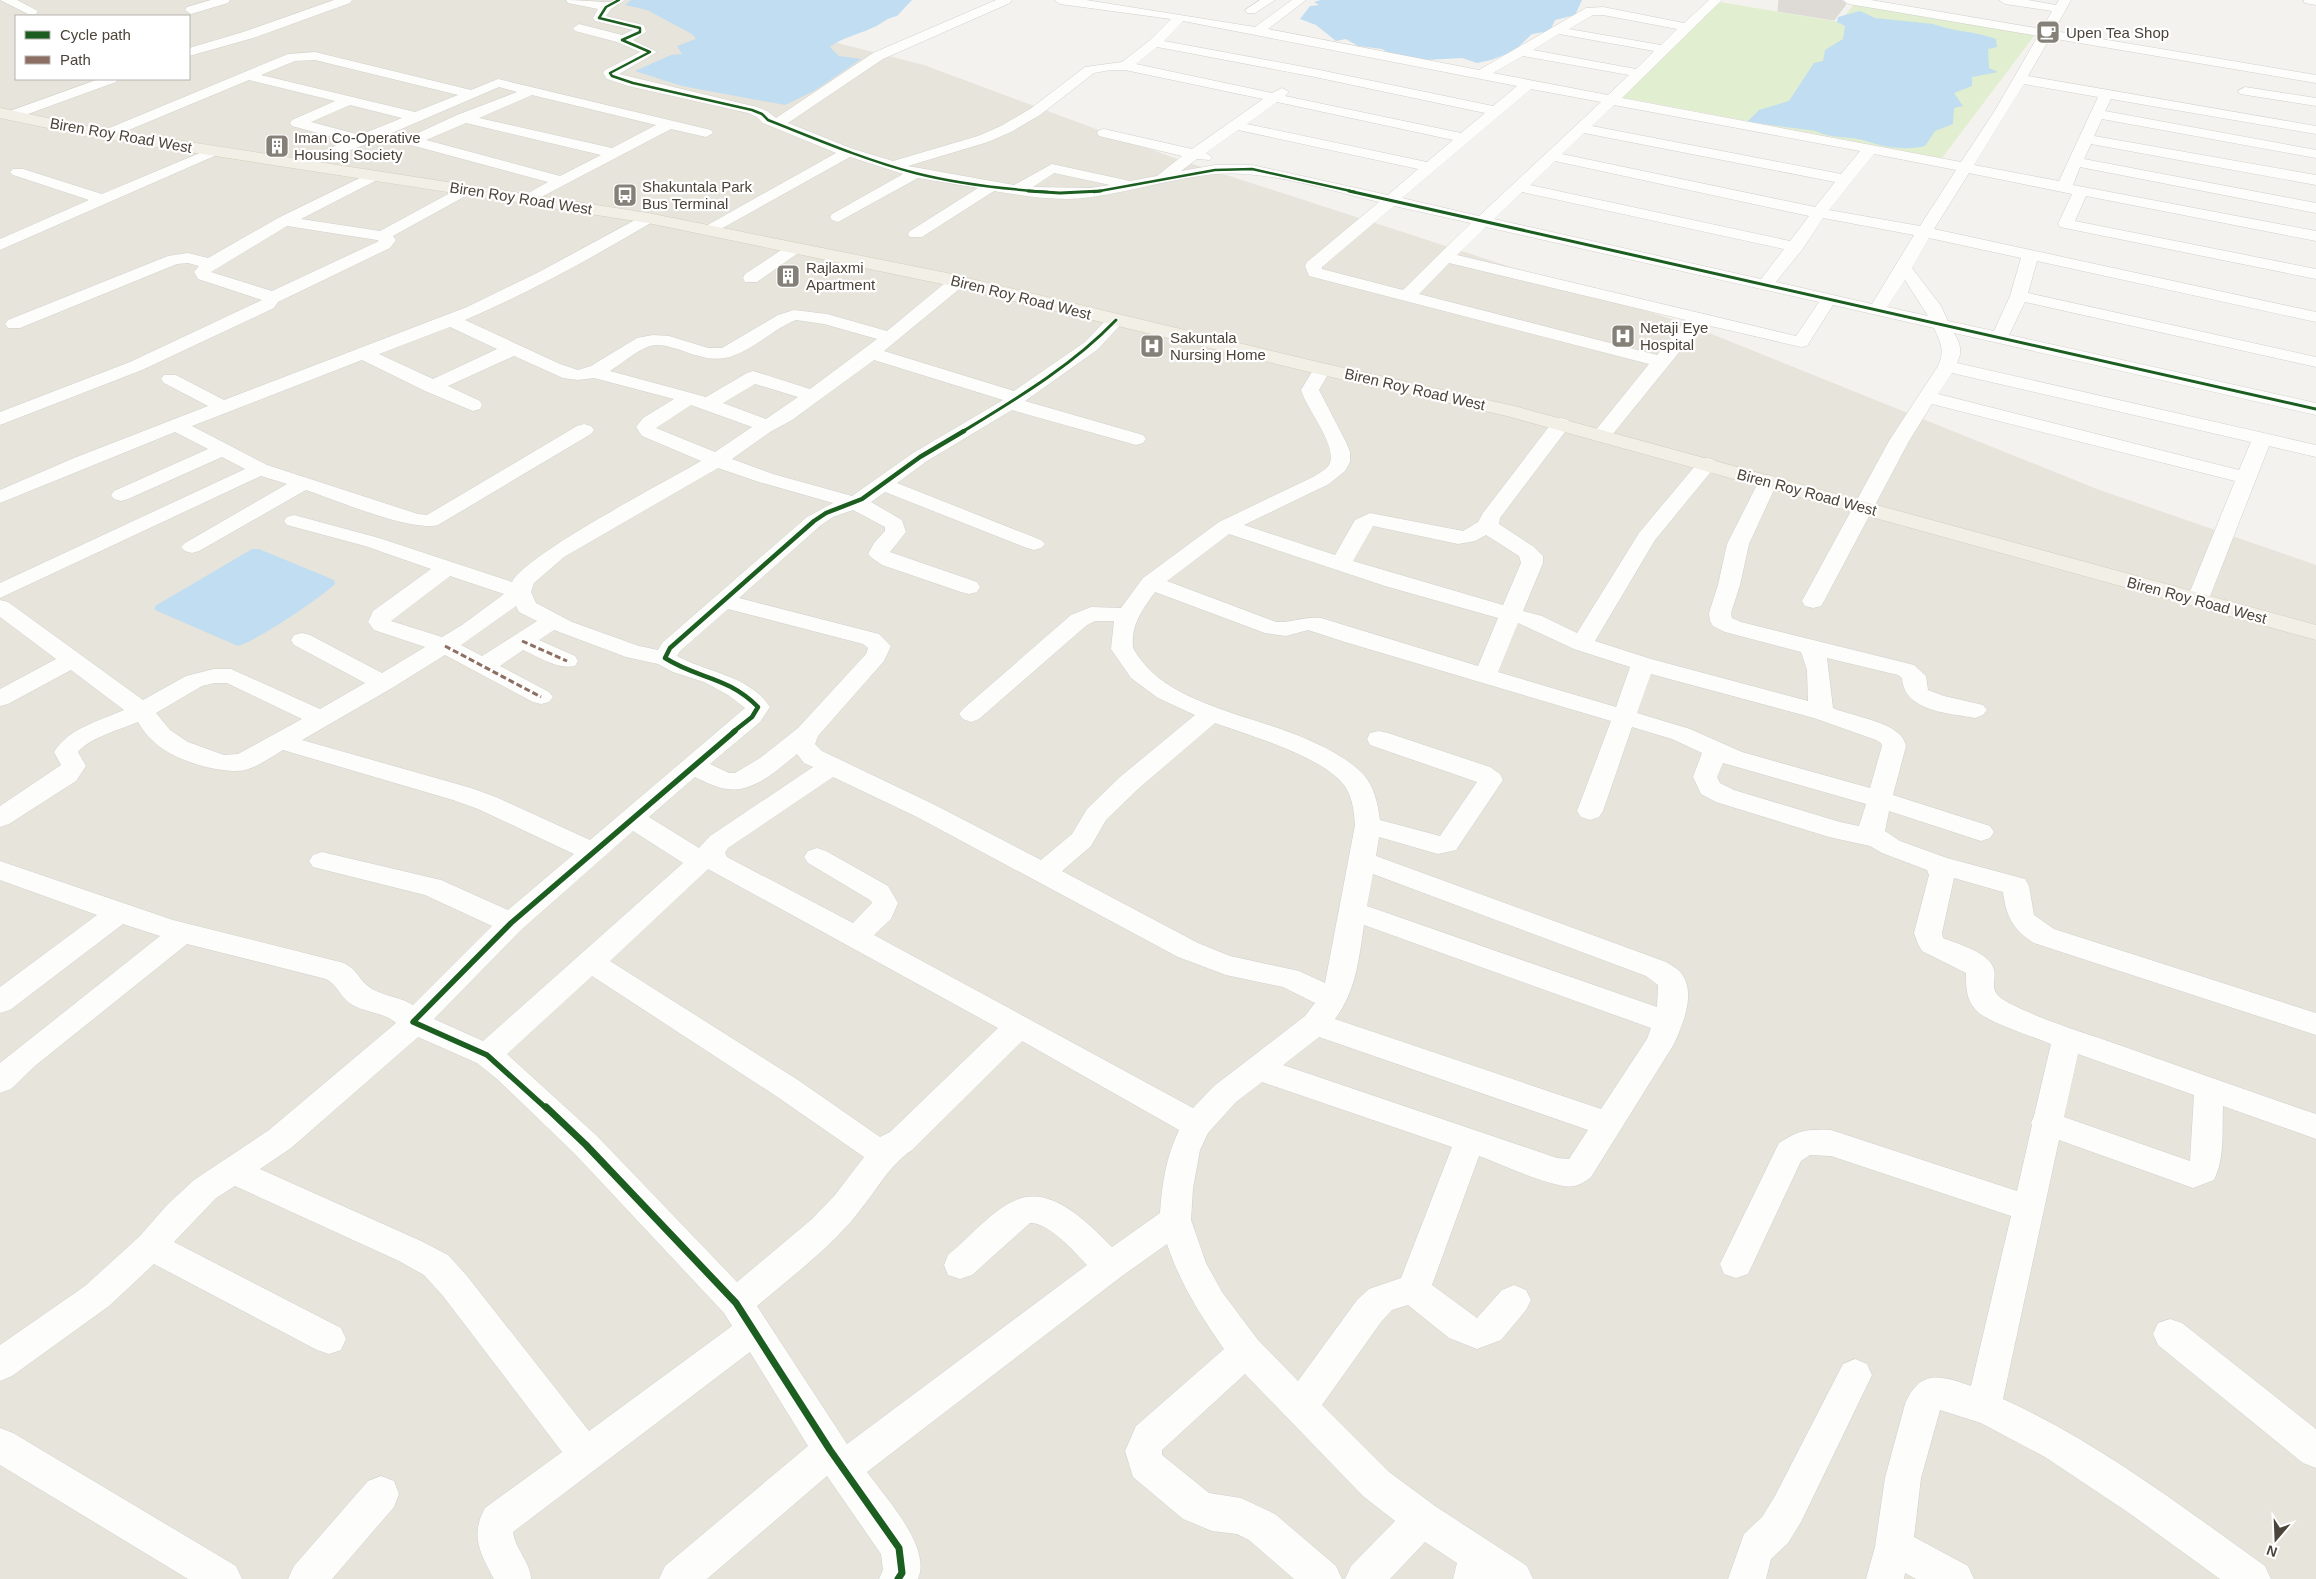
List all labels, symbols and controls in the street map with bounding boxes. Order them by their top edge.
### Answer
legend [15,15,190,80]
cafe icon: Upen Tea Shop [2035,19,2061,45]
place label: Upen Tea Shop [2066,24,2169,41]
text: Cycle path [60,26,131,43]
text: Path [60,51,91,68]
street label: Biren Roy Road West [49,114,194,156]
place label: Iman Co-Operative Housing Society [294,129,421,163]
building icon: Iman Co-Operative Housing Society [264,133,290,159]
street label: Biren Roy Road West [449,178,594,218]
place label: Shakuntala Park Bus Terminal [642,178,753,212]
bus stop icon: Shakuntala Park Bus Terminal [612,182,638,208]
place label: Rajlaxmi Apartment [806,259,876,293]
building icon: Rajlaxmi Apartment [775,263,801,289]
street label: Biren Roy Road West [949,271,1094,323]
place label: Netaji Eye Hospital [1640,319,1708,353]
hospital icon: Netaji Eye Hospital [1610,323,1636,349]
place label: Sakuntala Nursing Home [1170,329,1266,363]
hospital icon: Sakuntala Nursing Home [1139,333,1165,359]
street label: Biren Roy Road West [1343,365,1488,414]
street label: Biren Roy Road West [1735,465,1880,519]
street label: Biren Roy Road West [2125,573,2270,627]
north arrow [2251,1514,2301,1564]
text: N [2264,1542,2279,1561]

